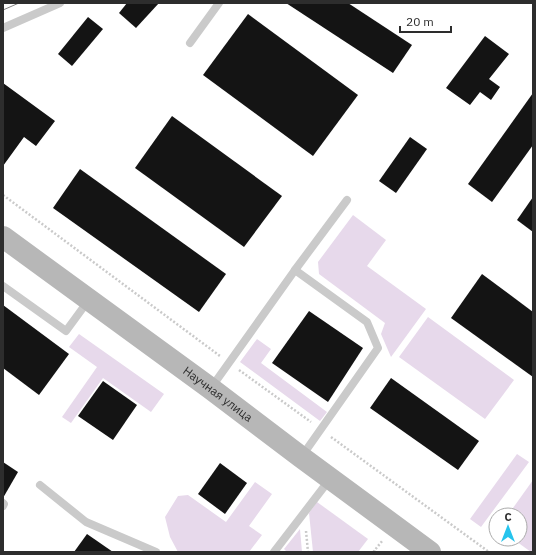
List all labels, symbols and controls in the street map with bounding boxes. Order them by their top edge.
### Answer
scale bar [400,8,451,34]
text: 20 m [406,14,434,29]
street label: Научная улица [180,363,256,425]
north arrow [488,507,528,547]
text: С [504,510,512,524]

